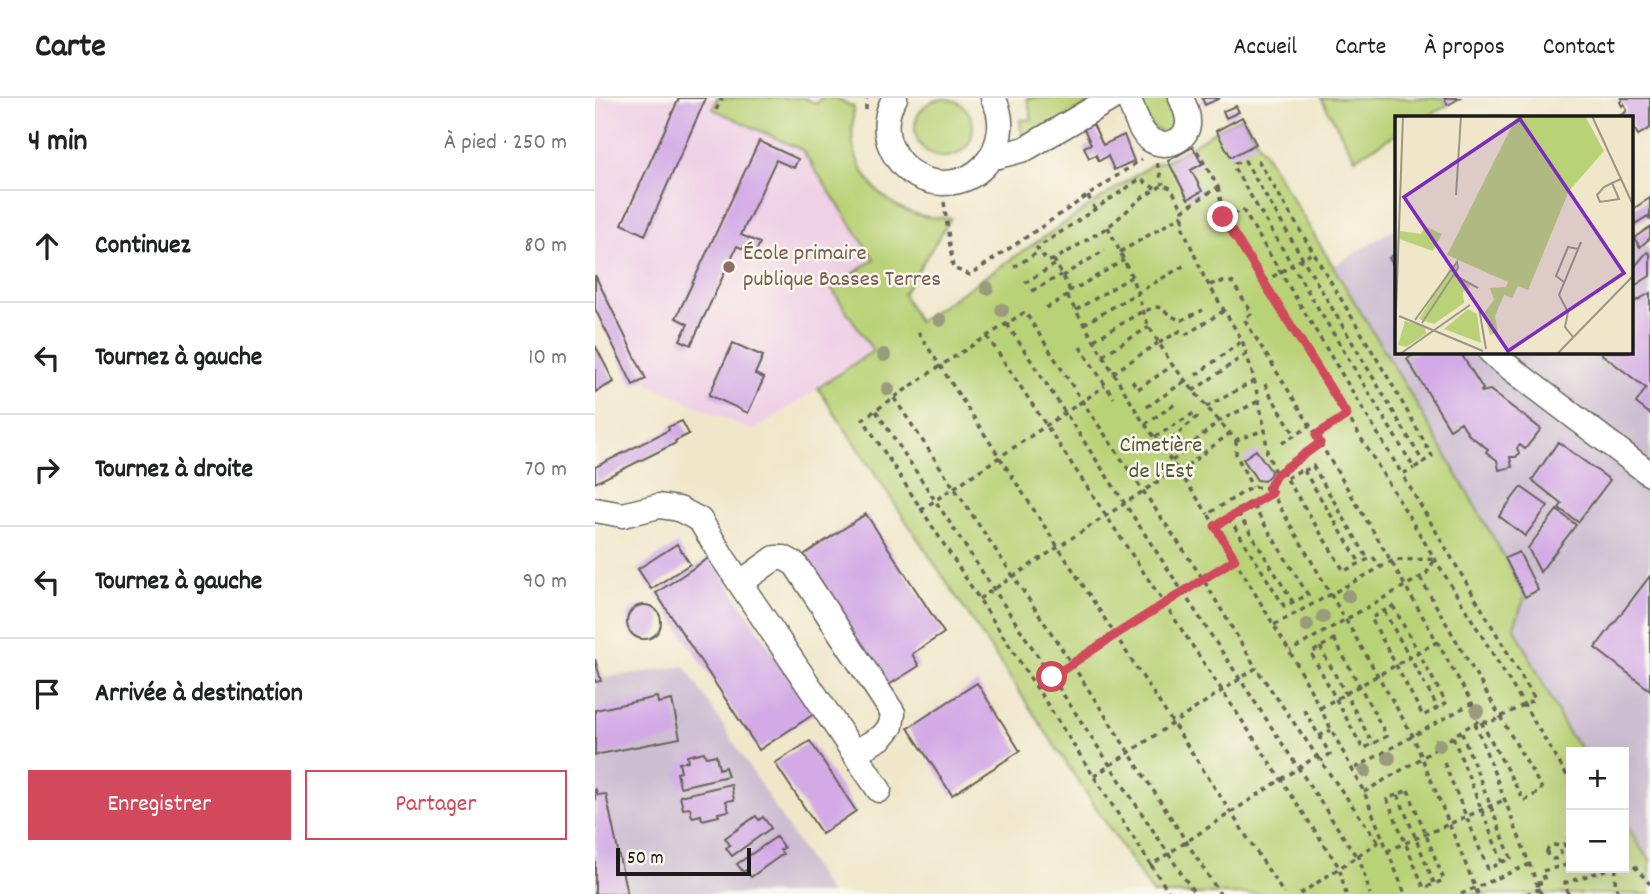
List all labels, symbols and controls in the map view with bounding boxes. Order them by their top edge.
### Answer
text: Carte [35,25,106,72]
text: Accueil [1233,31,1297,65]
text: Carte [1335,31,1386,65]
text: À propos [1424,31,1505,65]
text: Contact [1543,31,1615,65]
inset map [1395,116,1633,354]
text: 4 min [28,122,87,165]
text: À pied · 250 m [444,127,567,160]
route end [1207,201,1238,232]
icon: ahead [28,227,66,265]
text: Continuez [95,228,190,265]
text: 80 m [524,230,567,263]
place label: École primaire publique Basses Terres [743,238,941,297]
marker: École primaire publique Basses Terres [721,259,737,275]
icon: left [28,339,66,377]
text: Tournez à gauche [95,340,262,377]
text: 10 m [528,342,567,375]
park label: Cimetière de l'Est [1120,430,1202,489]
icon: right [28,451,66,489]
text: Tournez à droite [95,452,253,489]
text: 70 m [525,454,567,487]
icon: left [28,563,66,601]
text: Tournez à gauche [95,564,262,601]
text: 90 m [523,566,567,599]
route start [1036,661,1067,692]
icon: arrive [28,675,66,713]
text: Arrivée à destination [95,676,303,713]
map controls [1566,747,1629,873]
button: + [1566,747,1629,810]
button: Enregistrer [28,770,291,840]
button: Partager [305,770,567,840]
button: − [1566,810,1629,873]
scale bar [616,845,751,877]
text: 50 m [627,846,664,873]

